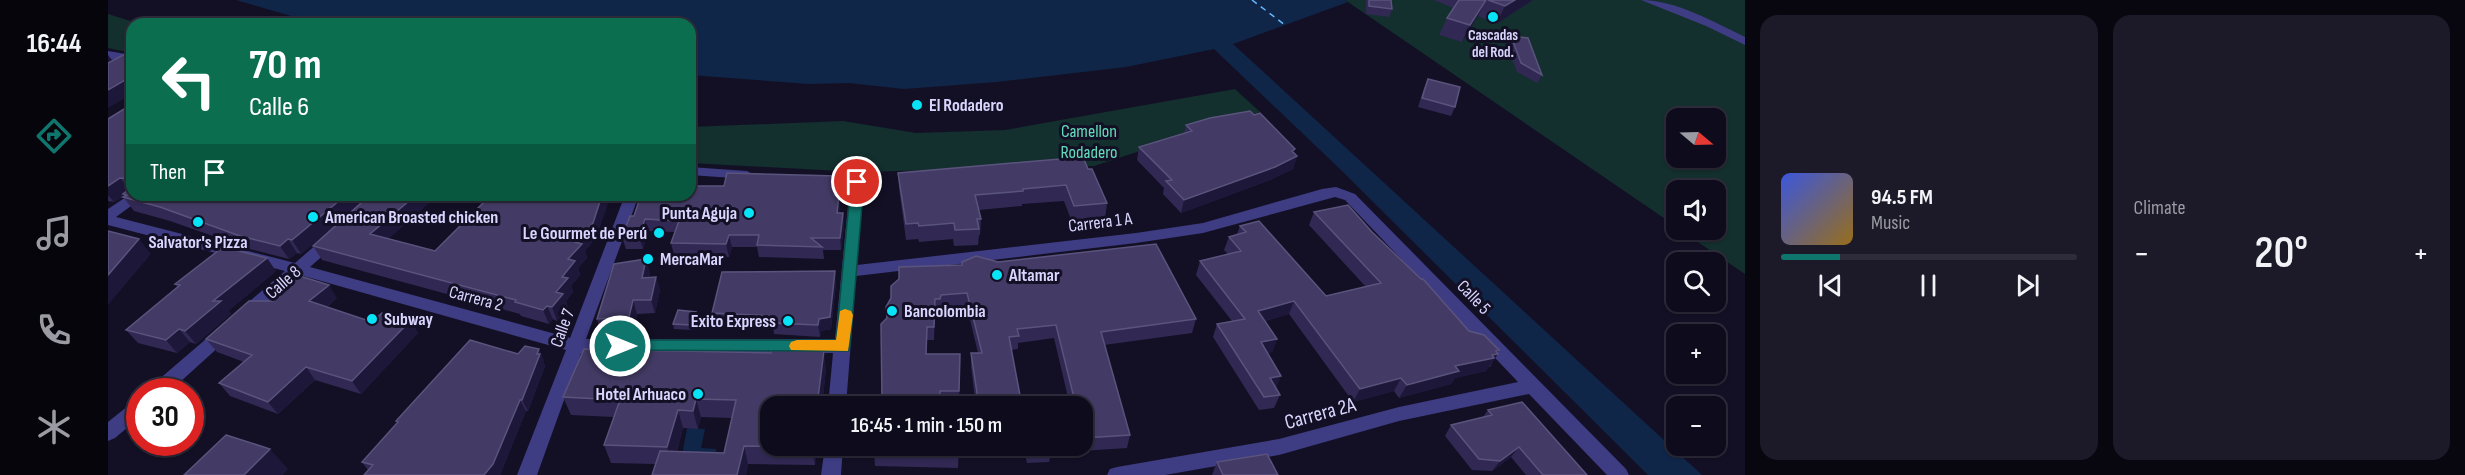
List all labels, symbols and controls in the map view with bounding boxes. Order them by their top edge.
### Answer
marker: Cascadas del Rod. [1486,10,1500,24]
place label: Cascadas del Rod. [1468,26,1518,62]
text: 16:44 [27,28,81,60]
text: 70 m [249,40,322,91]
icon: left [150,42,228,120]
text: Calle 6 [249,91,309,123]
place label: El Rodadero [929,95,1004,116]
marker: El Rodadero [910,98,924,112]
north arrow [1666,108,1726,168]
map controls [1666,108,1726,456]
icon: directions [33,115,75,157]
park label: Camellon Rodadero [1060,121,1118,163]
icon: arrive [198,156,231,189]
pin [831,156,882,207]
text: Then [150,159,186,186]
icon: arrive [840,165,873,198]
button: sound [1666,180,1726,240]
text: 94.5 FM [1871,184,1933,211]
text: Climate [2134,196,2186,220]
place label: Punta Aguja [662,203,737,224]
marker: Punta Aguja [742,206,756,220]
place label: American Broasted chicken [324,207,498,228]
street label: Carrera 1 A [1067,208,1133,237]
marker: American Broasted chicken [306,210,320,224]
text: Music [1871,211,1910,235]
icon: music [33,212,75,254]
marker: Salvator's Pizza [191,215,205,229]
place label: Le Gourmet de Perú [523,223,647,244]
marker: Le Gourmet de Perú [652,226,666,240]
text: 20° [2254,226,2308,281]
place label: Salvator's Pizza [148,232,248,253]
text: − [2134,234,2150,274]
text: + [2413,234,2429,274]
place label: MercaMar [660,249,724,270]
marker: MercaMar [641,252,655,266]
button: search [1666,252,1726,312]
street label: Calle 8 [261,261,305,303]
place label: Altamar [1008,265,1060,286]
marker: Altamar [990,268,1004,282]
icon: previous [1814,269,1847,302]
icon: pause [1912,269,1945,302]
icon: next [2011,269,2044,302]
street label: Calle 5 [1452,276,1495,319]
street label: Carrera 2 [447,281,505,316]
place label: Bancolombia [904,301,986,322]
marker: Bancolombia [885,304,899,318]
street label: Calle 7 [546,305,579,350]
icon: phone [33,309,75,351]
place label: Subway [384,309,434,330]
place label: Exito Express [691,311,776,332]
marker: Subway [365,312,379,326]
position arrow [588,314,652,378]
marker: Exito Express [781,314,795,328]
button: + [1666,324,1726,384]
speed limit sign: 30 [126,378,204,456]
place label: Hotel Arhuaco [596,384,686,405]
marker: Hotel Arhuaco [691,387,705,401]
street label: Carrera 2A [1282,392,1360,435]
button: − [1666,396,1726,456]
icon: climate [33,406,75,448]
text: 16:45 · 1 min · 150 m [851,412,1002,439]

